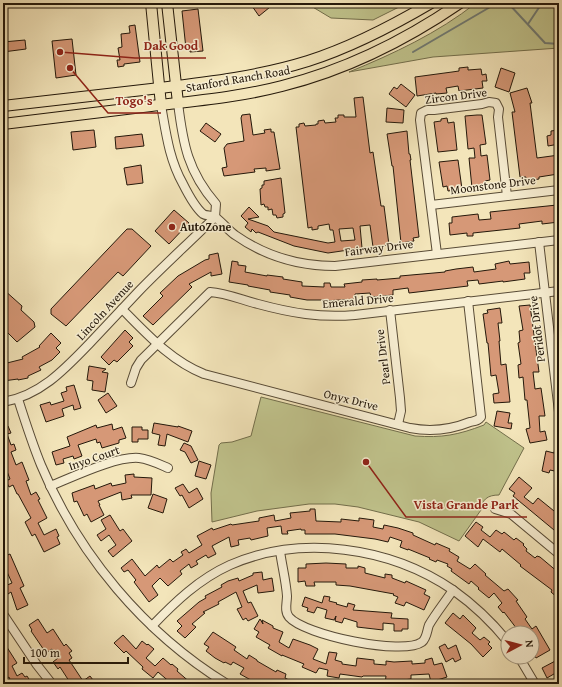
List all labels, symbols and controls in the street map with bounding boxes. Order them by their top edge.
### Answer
callout: Dak Good [135,33,206,58]
text: Dak Good [144,36,199,55]
street label: Stanford Ranch Road [185,61,292,96]
street label: Zircon Drive [424,83,488,108]
callout: Togo's [108,88,161,113]
text: Togo's [115,91,153,110]
street label: Moonstone Drive [449,171,537,198]
place label: AutoZone [180,218,232,235]
marker: AutoZone [167,222,177,232]
street label: Fairway Drive [344,235,415,260]
street label: Lincoln Avenue [72,275,137,344]
street label: Emerald Drive [322,289,395,312]
street label: Peridot Drive [524,295,549,363]
street label: Pearl Drive [371,328,394,386]
street label: Onyx Drive [322,385,381,415]
street label: Inyo Court [66,441,123,474]
callout: Vista Grande Park [406,492,527,517]
text: Vista Grande Park [413,495,519,514]
north arrow [500,625,540,665]
scale bar [24,639,128,665]
text: N [522,639,538,649]
text: 100 m [30,644,60,661]

